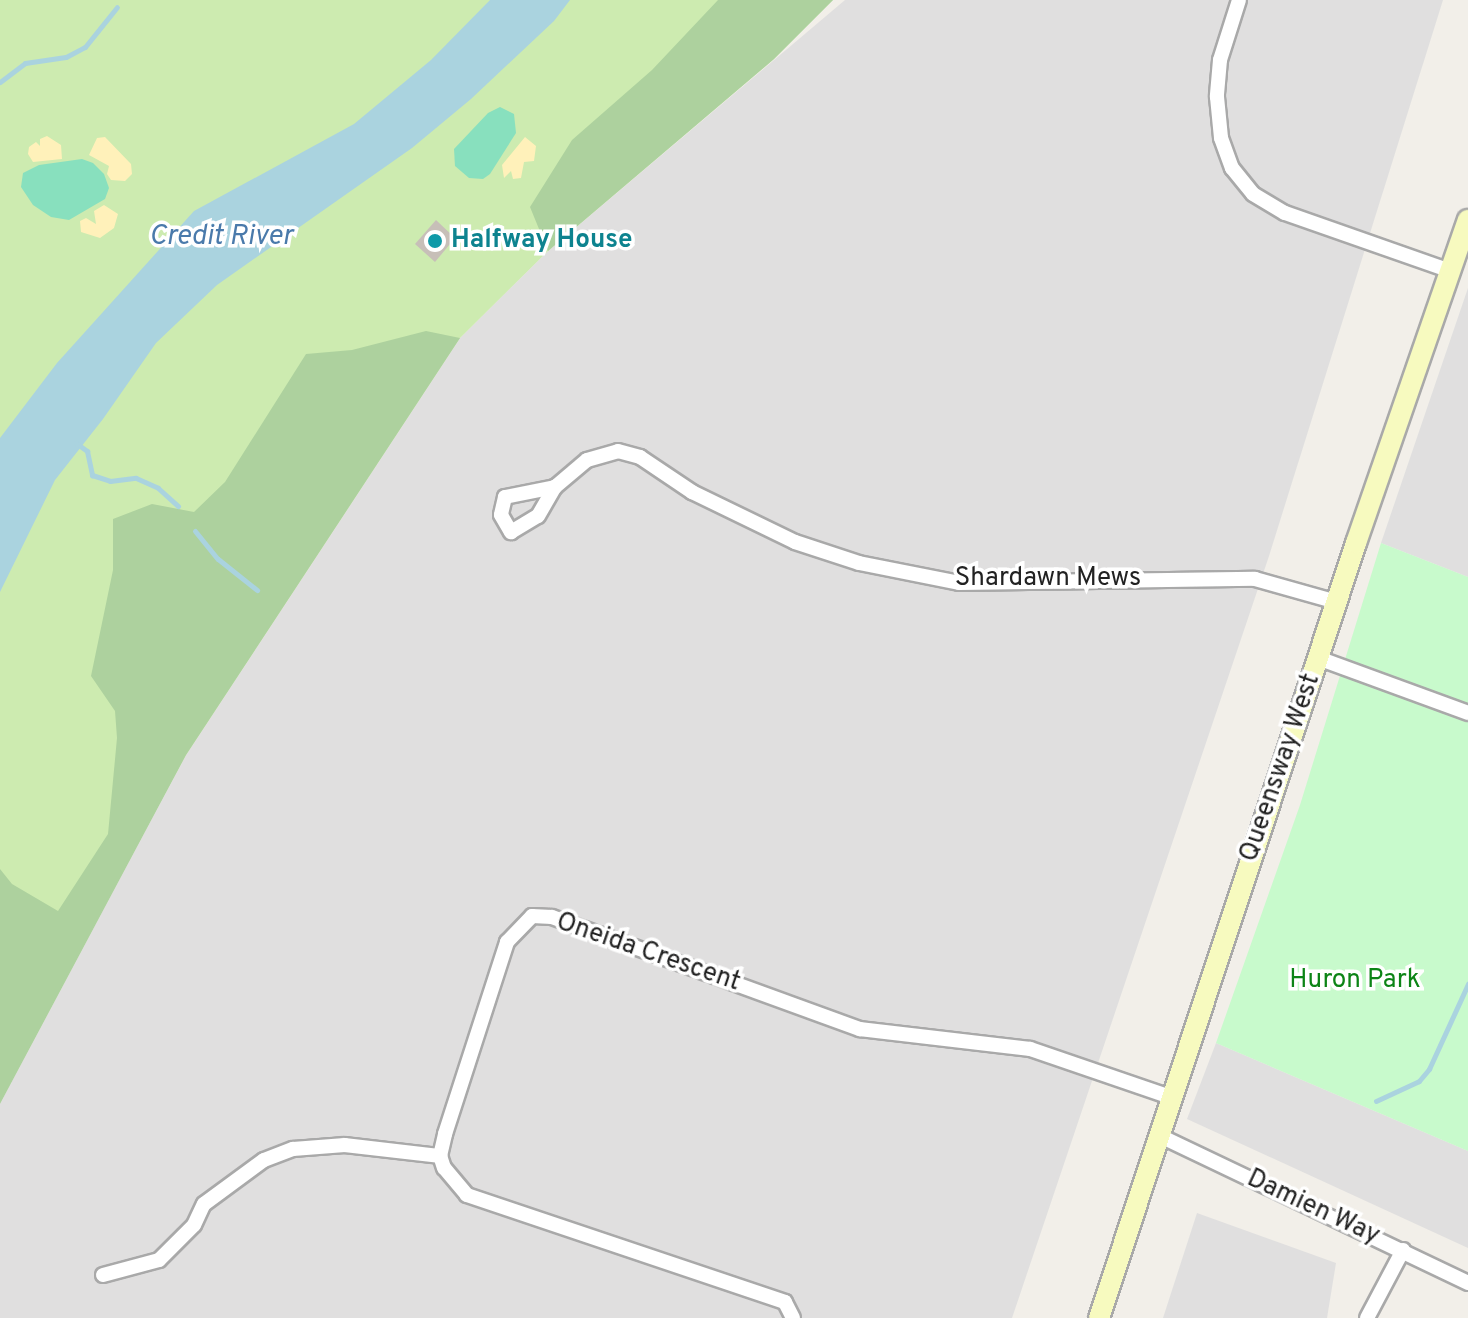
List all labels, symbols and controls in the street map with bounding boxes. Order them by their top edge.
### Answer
water label: Credit River [149,220,293,254]
place label: Halfway House [451,225,632,257]
marker: Halfway House [426,232,444,250]
street label: Shardawn Mews [955,563,1141,595]
street label: Queensway West [1234,670,1328,866]
street label: Oneida Crescent [552,907,744,999]
park label: Huron Park [1289,965,1421,997]
street label: Damien Way [1241,1164,1385,1252]

